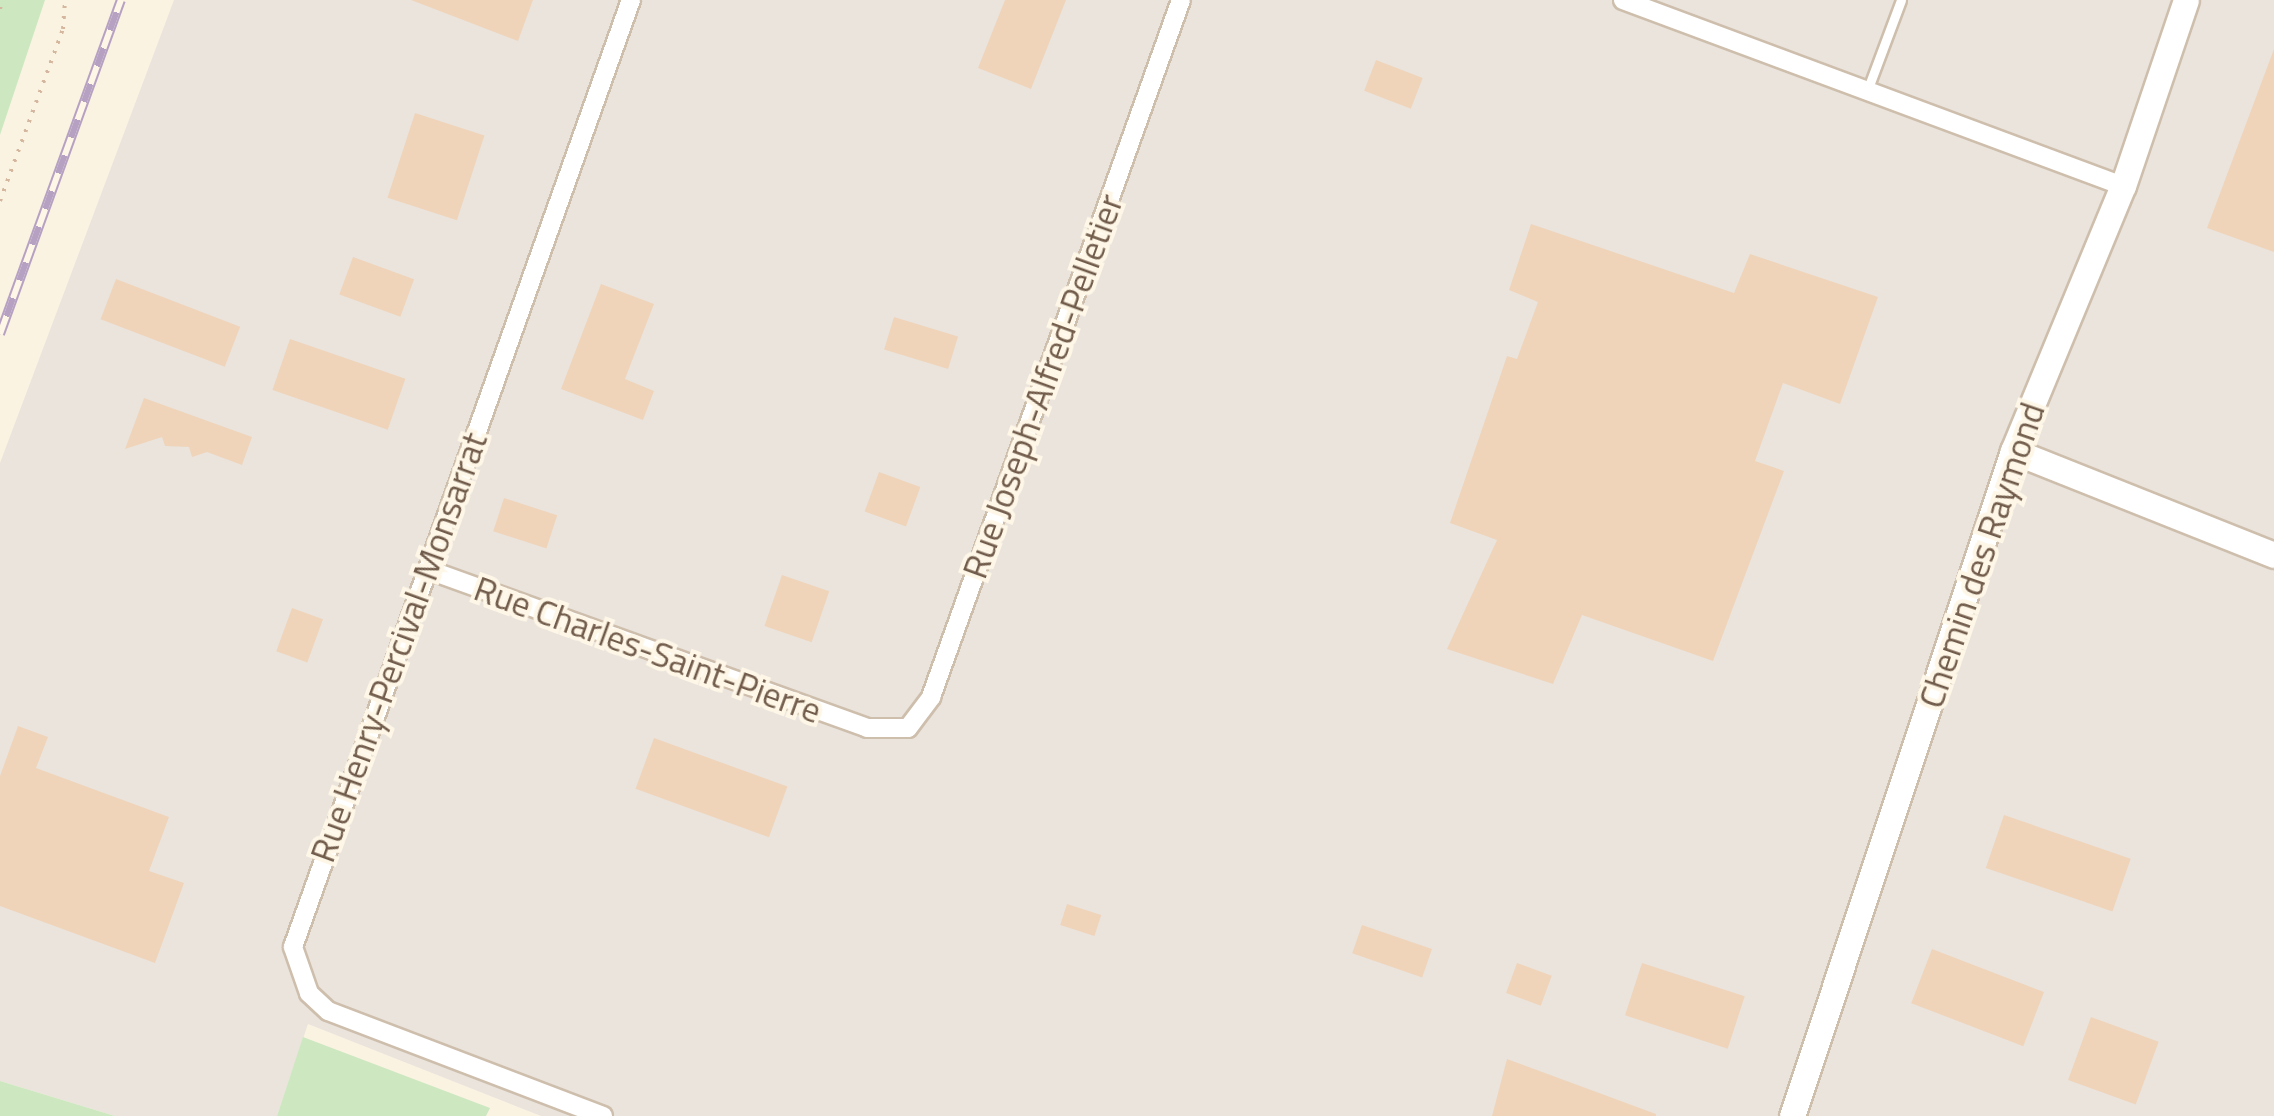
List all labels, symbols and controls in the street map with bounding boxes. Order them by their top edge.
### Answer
street label: Rue Joseph-Alfred-Pelletier [953,188,1131,584]
street label: Chemin des Raymond [1909,397,2053,713]
street label: Rue Henry-Percival-Monsarrat [301,426,495,868]
street label: Rue Charles-Saint-Pierre [469,567,827,731]

